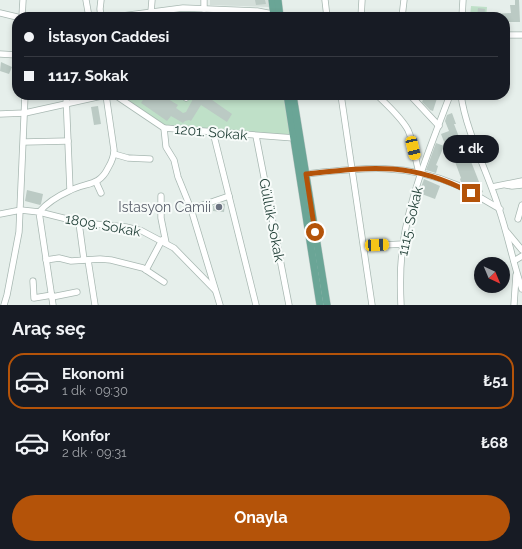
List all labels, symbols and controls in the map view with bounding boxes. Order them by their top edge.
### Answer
text: İstasyon Caddesi [48,28,169,46]
text: 1117. Sokak [48,67,128,85]
street label: 1201. Sokak [174,121,249,143]
car [404,135,422,161]
callout: 1 dk [443,135,499,163]
text: 1 dk [458,141,484,156]
street label: Güllük Sokak [256,177,288,264]
street label: 1115. Sokak [394,184,426,257]
route end [462,184,480,202]
place label: Istasyon Camii [118,199,211,215]
marker: Istasyon Camii [214,202,224,212]
street label: 1809. Sokak [64,210,143,240]
route start [306,223,324,241]
car [365,238,389,252]
north arrow [474,257,510,293]
map controls [474,257,510,293]
text: Araç seç [12,318,86,339]
icon: car [14,363,50,399]
text: Ekonomi [62,365,124,383]
text: ₺51 [483,372,508,390]
text: 1 dk · 09:30 [62,383,128,398]
icon: car [14,425,50,461]
text: Konfor [62,427,110,445]
text: ₺68 [481,434,508,452]
text: 2 dk · 09:31 [62,445,127,460]
button: Onayla [12,495,510,541]

